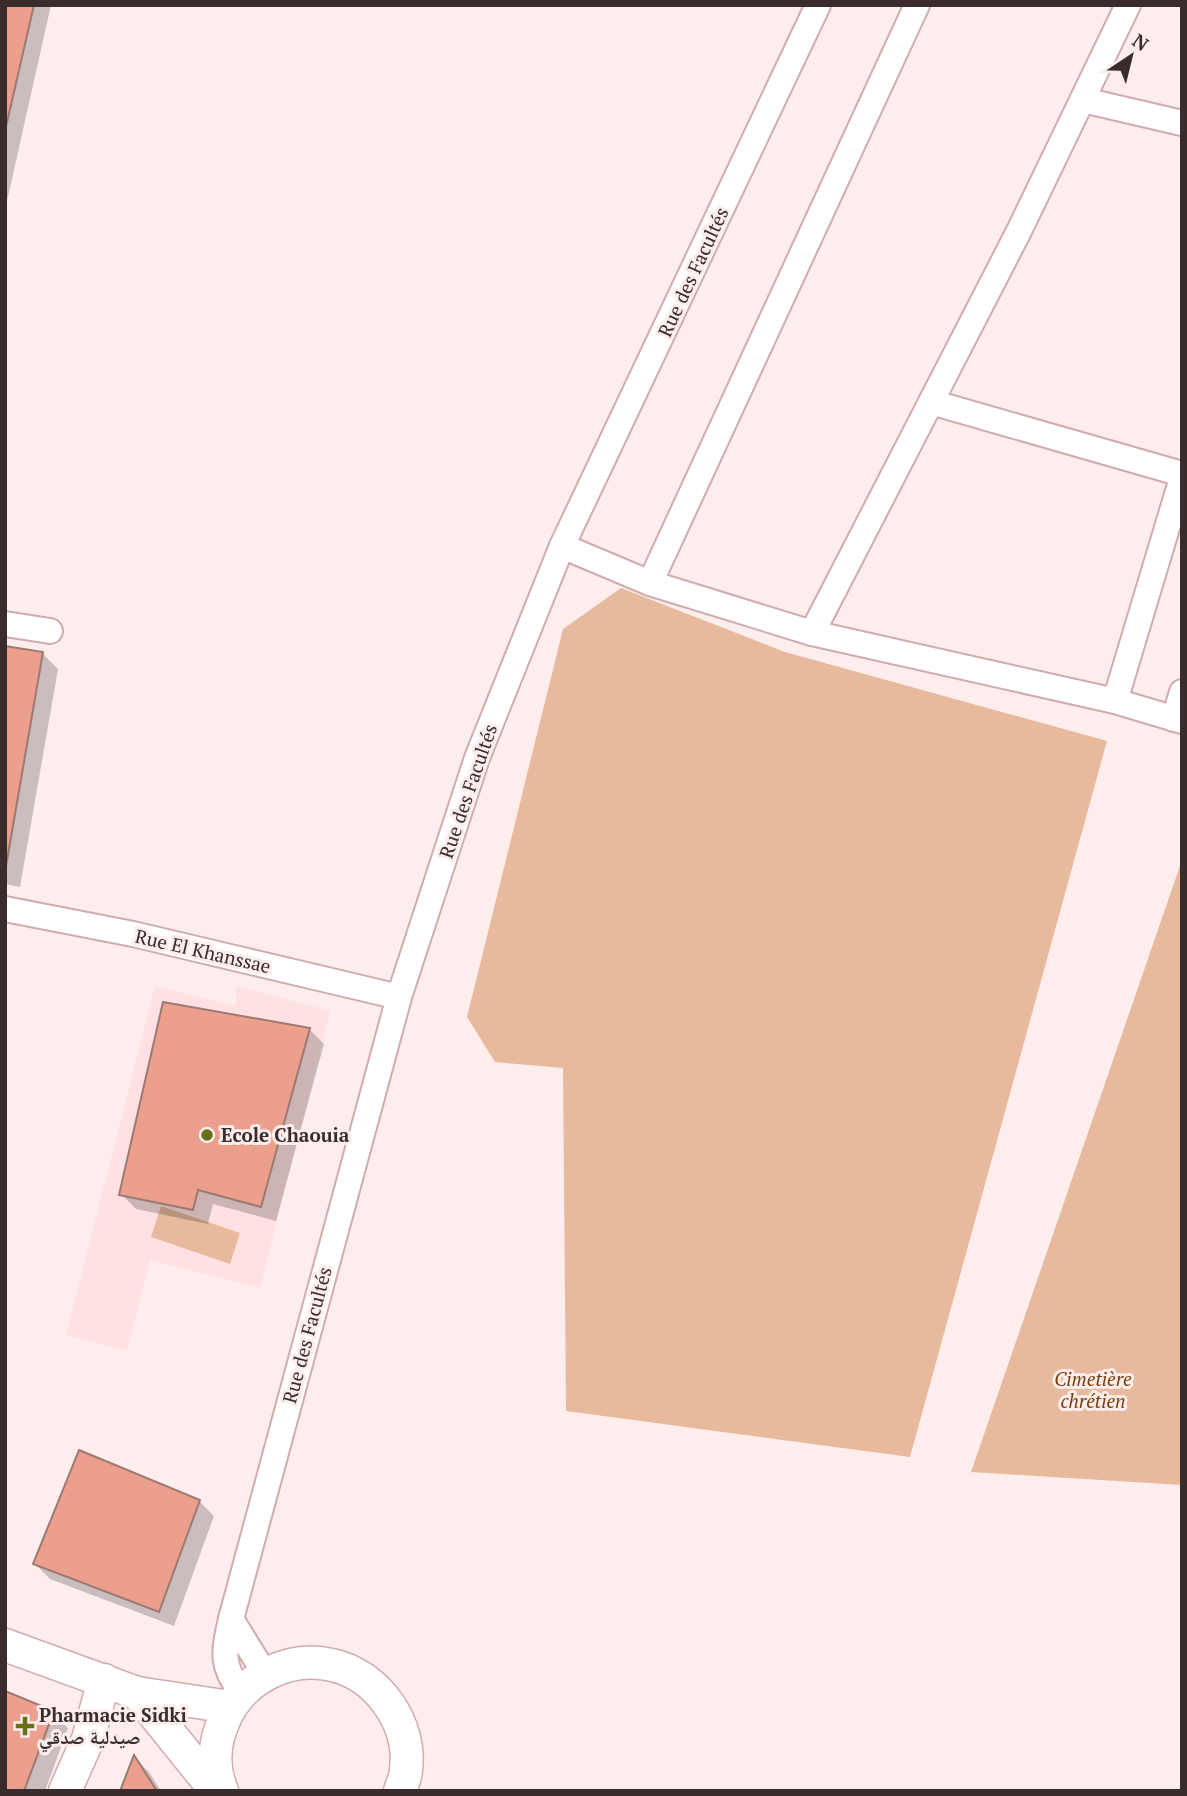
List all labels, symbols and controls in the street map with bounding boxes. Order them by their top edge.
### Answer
north arrow [1096,21,1166,91]
text: N [1128,27,1155,56]
street label: Rue des Facultés [652,203,734,341]
street label: Rue des Facultés [433,720,502,861]
street label: Rue El Khanssae [133,923,273,978]
place label: Ecole Chaouia [221,1122,350,1147]
marker: Ecole Chaouia [199,1127,215,1143]
street label: Rue des Facultés [276,1264,337,1406]
park label: Cimetière chrétien [1054,1366,1132,1413]
place label: Pharmacie Sidki صيدلية صدقي [39,1702,187,1753]
marker: Pharmacie Sidki صيدلية صدقي [17,1718,33,1734]

